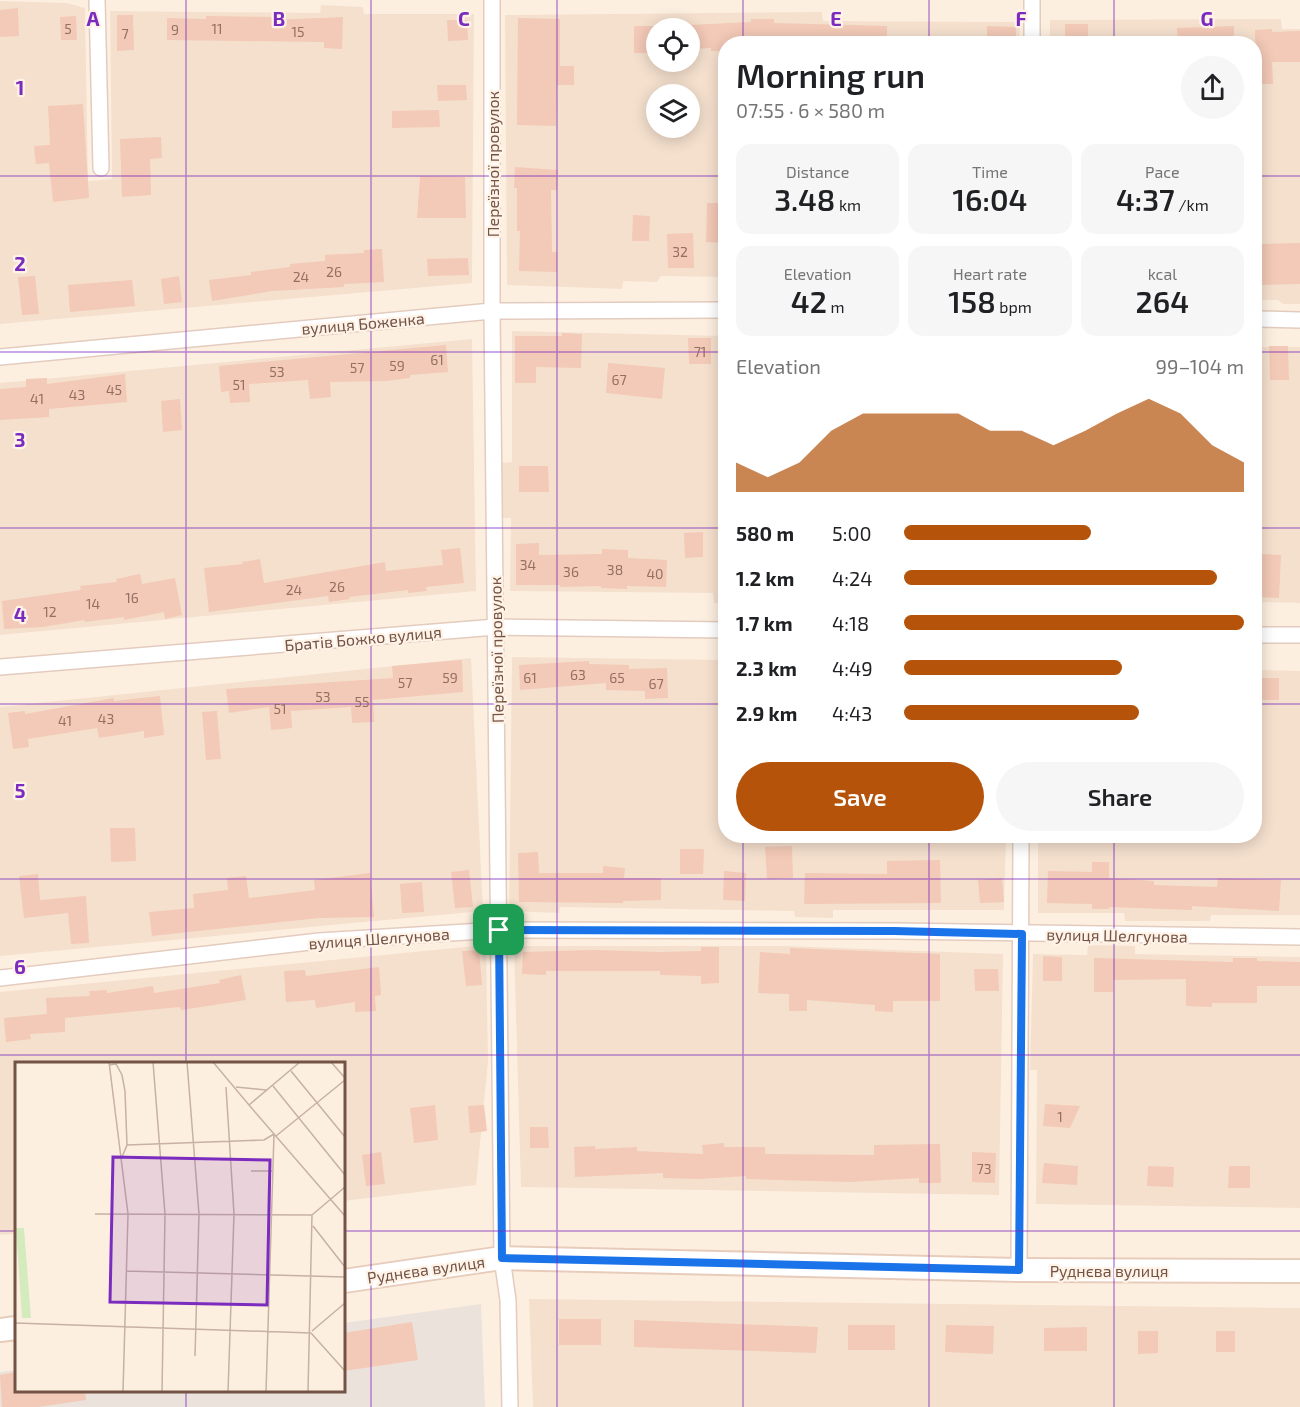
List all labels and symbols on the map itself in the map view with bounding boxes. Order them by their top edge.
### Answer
text: A [86,6,100,30]
text: B [273,6,285,30]
text: C [458,6,470,30]
text: E [830,6,842,30]
text: F [1015,6,1027,30]
text: G [1201,6,1213,30]
house number: 5 [64,20,72,37]
house number: 11 [211,20,223,37]
house number: 9 [171,21,179,38]
house number: 15 [291,23,305,40]
house number: 7 [121,25,129,42]
text: 1 [16,75,24,99]
street label: Переїзної провулок [483,90,503,237]
house number: 32 [672,243,688,260]
text: 2 [14,251,26,275]
house number: 26 [326,263,342,280]
house number: 24 [293,268,309,285]
street label: вулиця Боженка [301,308,425,339]
house number: 71 [694,343,706,360]
house number: 61 [430,351,444,368]
house number: 59 [389,357,405,374]
house number: 57 [350,359,364,376]
house number: 53 [269,363,285,380]
house number: 67 [611,371,627,388]
house number: 51 [232,376,246,393]
house number: 45 [106,381,122,398]
house number: 43 [69,386,85,403]
house number: 41 [30,390,44,407]
text: 3 [14,427,26,451]
house number: 34 [520,556,536,573]
house number: 38 [607,561,623,578]
house number: 36 [563,563,579,580]
house number: 40 [646,565,664,582]
street label: Переїзної провулок [485,576,508,723]
house number: 26 [329,578,345,595]
house number: 24 [286,581,302,598]
house number: 16 [125,589,139,606]
house number: 14 [86,595,100,612]
text: 4 [14,602,27,626]
house number: 12 [43,603,57,620]
street label: Братів Божко вулиця [284,622,443,655]
house number: 63 [570,666,586,683]
house number: 59 [442,669,458,686]
house number: 61 [523,669,537,686]
house number: 65 [609,669,625,686]
house number: 57 [398,674,412,691]
house number: 67 [648,675,664,692]
house number: 53 [315,688,331,705]
house number: 55 [354,693,370,710]
house number: 51 [273,700,287,717]
house number: 43 [98,710,114,727]
house number: 41 [58,712,72,729]
text: 5 [14,778,26,802]
pin [473,904,524,955]
street label: вулиця Шелгунова [308,924,450,953]
street label: вулиця Шелгунова [1046,924,1188,947]
text: 6 [14,954,26,978]
inset map [15,1062,345,1392]
house number: 1 [1057,1108,1063,1125]
house number: 73 [977,1160,991,1177]
street label: Руднєва вулиця [366,1251,486,1288]
street label: Руднєва вулиця [1050,1261,1168,1281]

